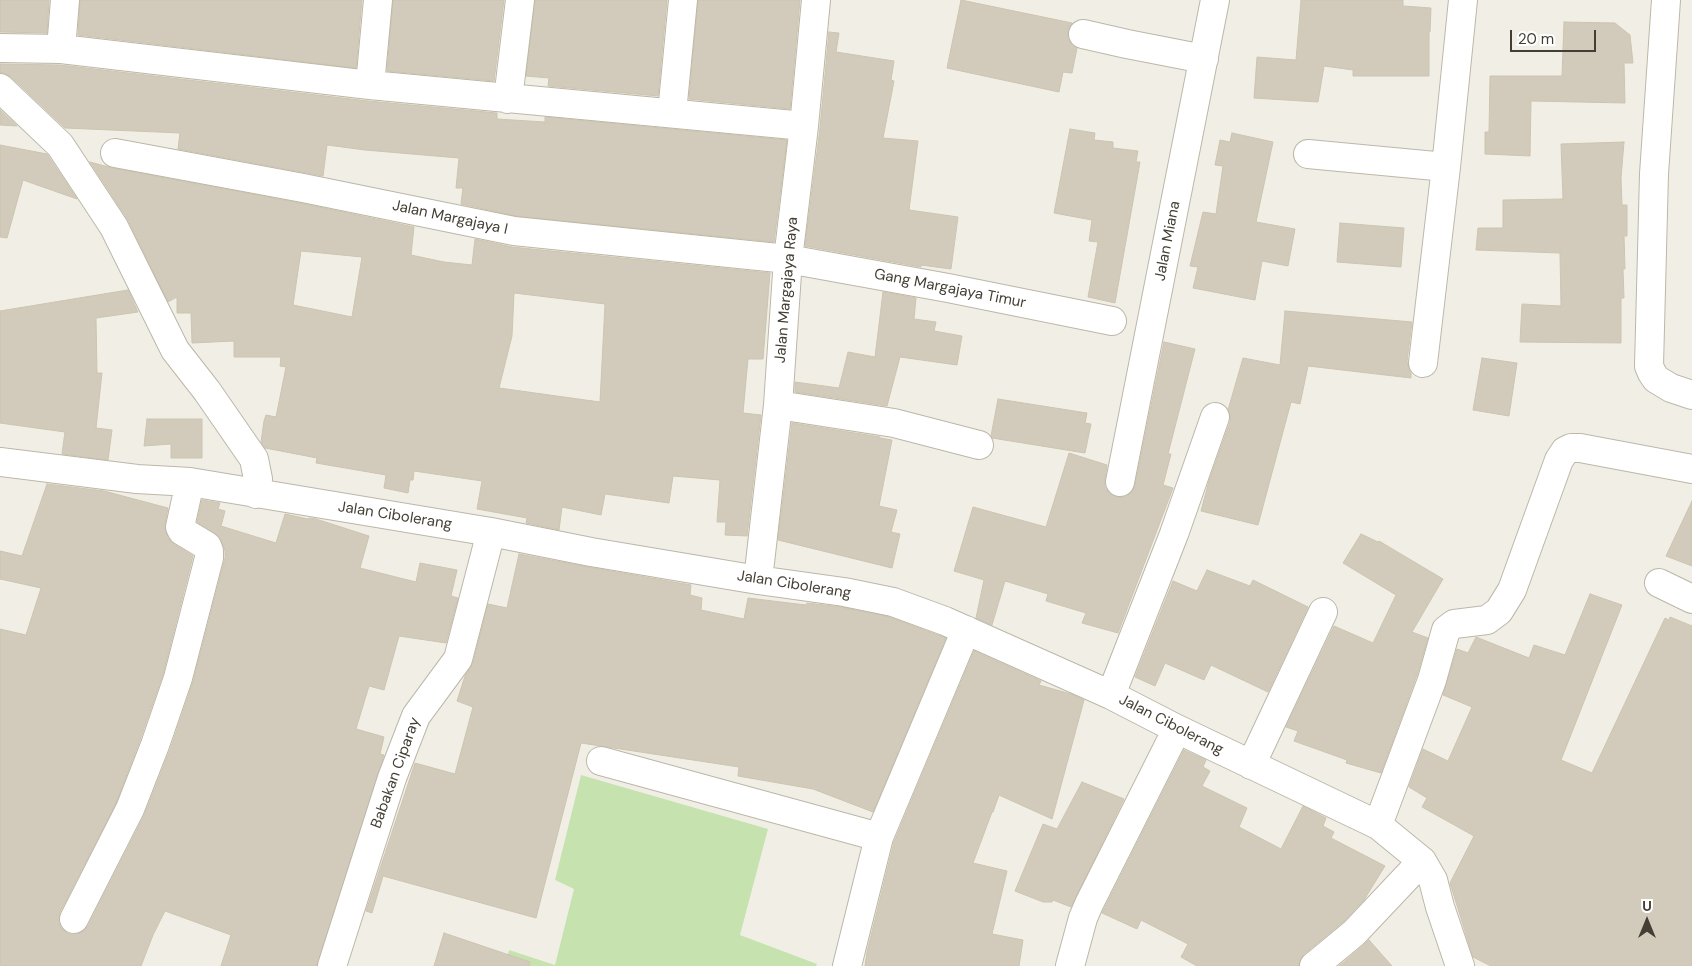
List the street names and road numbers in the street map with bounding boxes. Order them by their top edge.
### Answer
street label: Jalan Margajaya I [391,197,509,239]
street label: Jalan Miana [1151,200,1185,282]
street label: Jalan Margajaya Raya [772,216,802,364]
street label: Gang Margajaya Timur [873,265,1027,313]
street label: Jalan Cibolerang [337,498,453,534]
street label: Jalan Cibolerang [736,567,852,603]
street label: Jalan Cibolerang [1116,691,1226,759]
street label: Babakan Ciparay [368,715,424,831]

